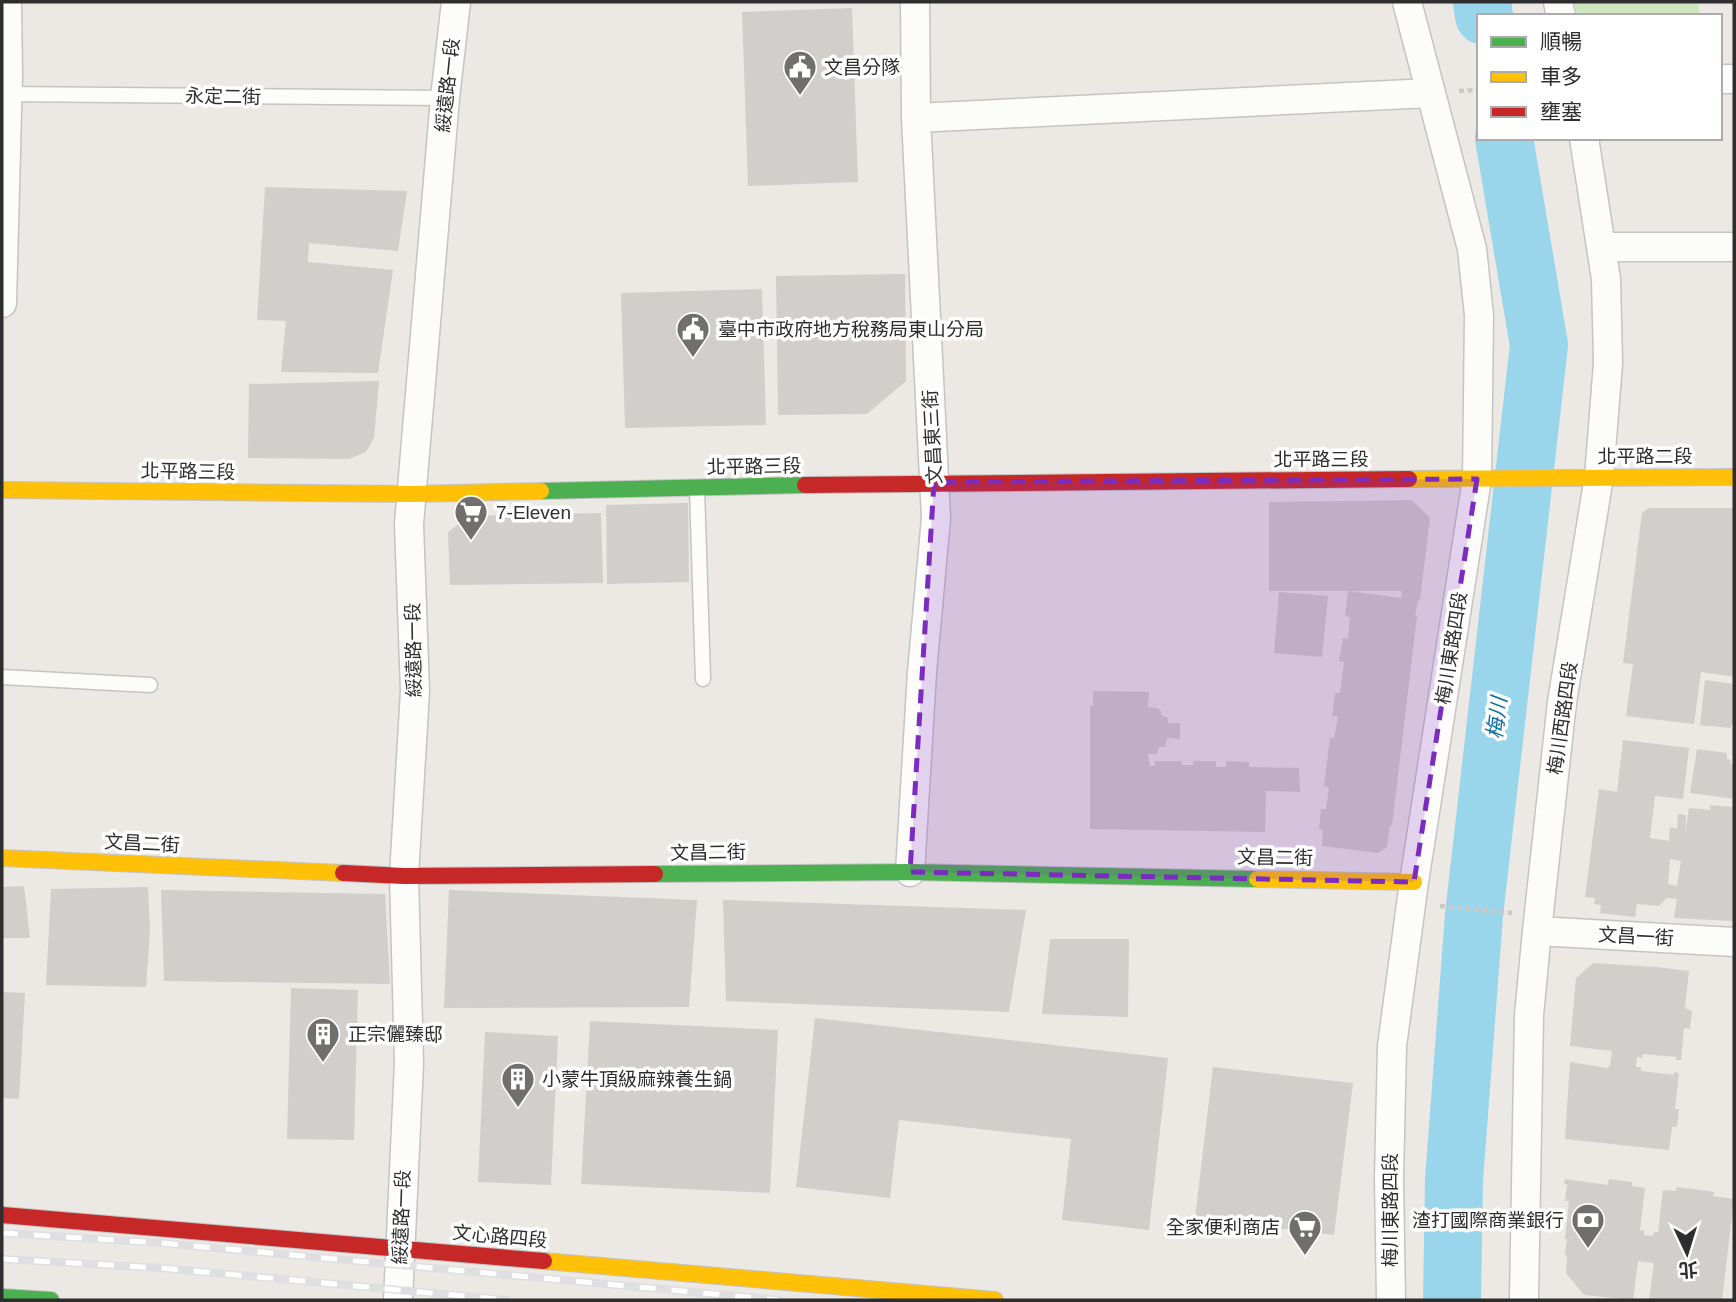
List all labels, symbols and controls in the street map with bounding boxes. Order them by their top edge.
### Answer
legend [1477,14,1722,140]
text: 順暢 [1540,30,1582,53]
street label: 綏遠路一段 [432,37,463,133]
public building icon: 文昌分隊 [781,48,819,97]
place label: 文昌分隊 [824,57,900,78]
text: 車多 [1540,65,1582,88]
street label: 永定二街 [185,85,261,108]
text: 壅塞 [1540,100,1582,123]
public building icon: 臺中市政府地方稅務局東山分局 [674,310,712,359]
place label: 臺中市政府地方稅務局東山分局 [718,319,984,340]
street label: 文昌東三街 [920,389,945,485]
street label: 北平路二段 [1597,446,1693,467]
street label: 北平路三段 [1273,449,1369,470]
street label: 北平路三段 [706,455,802,478]
street label: 北平路三段 [140,460,236,483]
supermarket icon: 7-Eleven [452,493,490,542]
place label: 7-Eleven [496,502,571,523]
street label: 梅川東路四段 [1432,590,1471,706]
street label: 綏遠路一段 [402,602,425,698]
street label: 梅川西路四段 [1544,660,1581,776]
water label: 梅川 [1483,694,1511,740]
street label: 文昌二街 [103,831,180,856]
street label: 文昌二街 [670,841,746,864]
street label: 文昌二街 [1237,846,1313,869]
street label: 文昌一街 [1597,924,1674,949]
building icon: 正宗儷臻邸 [304,1015,342,1064]
place label: 正宗儷臻邸 [348,1024,443,1045]
building icon: 小蒙牛頂級麻辣養生鍋 [499,1060,537,1109]
place label: 小蒙牛頂級麻辣養生鍋 [542,1069,732,1090]
street label: 梅川東路四段 [1380,1153,1401,1267]
street label: 綏遠路一段 [389,1169,414,1265]
bank icon: 渣打國際商業銀行 [1569,1201,1607,1250]
supermarket icon: 全家便利商店 [1286,1208,1324,1257]
place label: 渣打國際商業銀行 [1412,1210,1564,1231]
place label: 全家便利商店 [1166,1217,1280,1238]
north arrow [1652,1218,1722,1288]
street label: 文心路四段 [452,1222,548,1251]
text: 北 [1678,1258,1698,1281]

